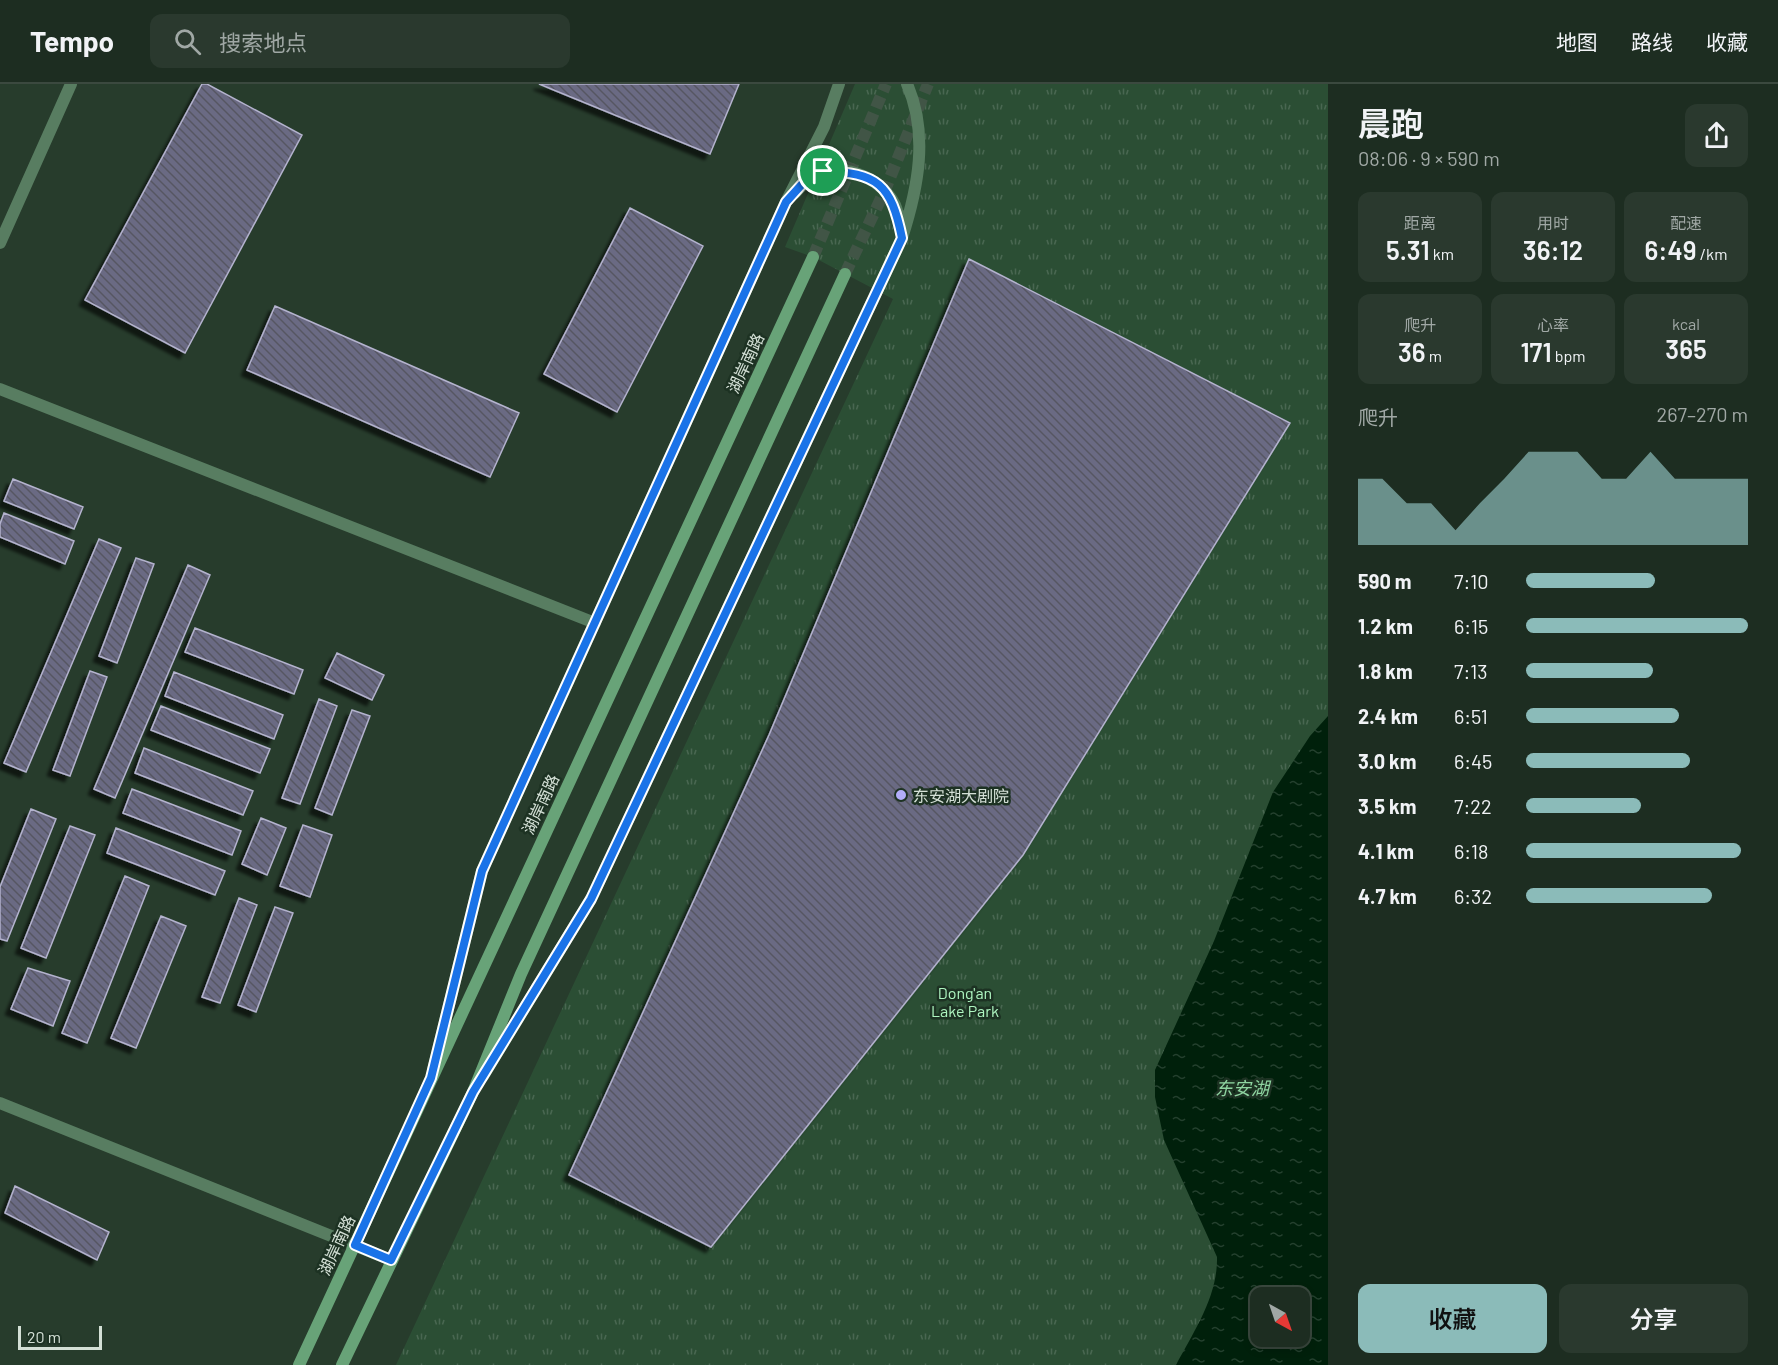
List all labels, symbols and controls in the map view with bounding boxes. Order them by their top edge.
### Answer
search box [150,14,570,68]
text: Tempo [30,24,114,58]
icon: search [171,25,204,58]
text: 搜索地点 [219,29,307,55]
text: 地图 [1556,29,1598,54]
text: 路线 [1631,29,1673,54]
text: 收藏 [1706,29,1748,54]
text: 晨跑 [1358,103,1424,143]
button: share [1685,104,1748,167]
pin [797,145,848,196]
text: 08:06 · 9 × 590 m [1358,146,1500,170]
icon: arrive [806,154,839,187]
text: 距离 [1404,213,1436,232]
text: 用时 [1537,213,1569,232]
text: 配速 [1670,213,1702,232]
text: 5.31 [1386,234,1430,265]
text: 36:12 [1523,234,1583,265]
text: 6:49 [1645,234,1697,265]
text: km [1430,244,1454,263]
text: /km [1697,244,1727,263]
text: kcal [1672,314,1700,333]
text: 爬升 [1404,315,1436,334]
text: 心率 [1537,315,1569,334]
street label: 湖岸南路 [723,330,767,396]
text: 365 [1665,333,1707,364]
text: 36 [1398,336,1426,367]
text: 171 [1520,336,1552,367]
text: m [1426,346,1442,365]
text: bpm [1552,346,1586,365]
text: 267–270 m [1657,402,1748,426]
text: 爬升 [1358,405,1398,429]
text: 590 m [1358,569,1412,593]
text: 7:10 [1454,569,1489,593]
text: 1.2 km [1358,614,1413,638]
text: 6:15 [1454,614,1488,638]
text: 1.8 km [1358,659,1413,683]
text: 7:13 [1454,659,1488,683]
text: 2.4 km [1358,704,1418,728]
text: 6:51 [1454,704,1488,728]
text: 3.0 km [1358,749,1416,773]
text: 6:45 [1454,749,1492,773]
street label: 湖岸南路 [518,771,562,837]
place label: 东安湖大剧院 [913,786,1009,805]
marker: 东安湖大剧院 [894,788,908,802]
text: 3.5 km [1358,794,1416,818]
text: 7:22 [1454,794,1492,818]
text: 4.1 km [1358,839,1414,863]
text: 6:18 [1454,839,1489,863]
text: 4.7 km [1358,884,1417,908]
text: 6:32 [1454,884,1492,908]
park label: Dong'an Lake Park [931,983,999,1020]
water label: 东安湖 [1215,1077,1272,1099]
street label: 湖岸南路 [314,1212,358,1278]
button: 收藏 [1358,1284,1547,1353]
button: 分享 [1559,1284,1748,1353]
north arrow [1250,1287,1310,1347]
map controls [1250,1287,1310,1347]
scale bar [18,1323,102,1350]
text: 20 m [27,1327,61,1346]

